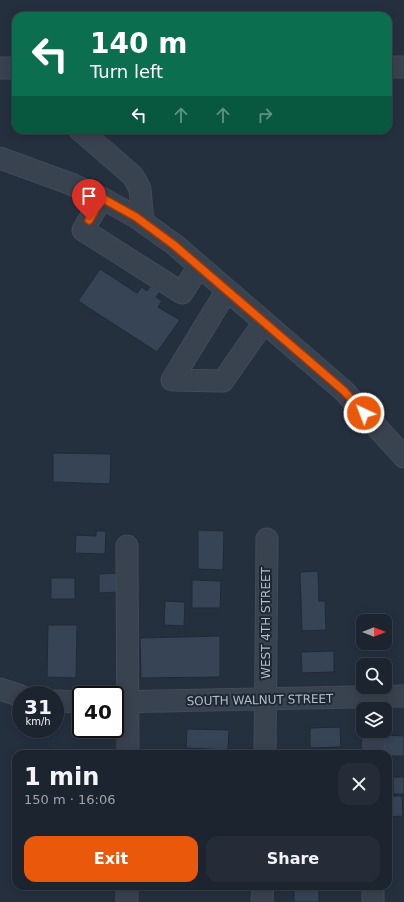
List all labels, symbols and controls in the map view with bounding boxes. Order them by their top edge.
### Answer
text: 140 m [90,27,187,60]
icon: left [24,28,76,80]
text: Turn left [90,61,163,82]
icon: left [128,104,150,126]
icon: ahead [170,104,192,126]
icon: ahead [212,104,234,126]
icon: right [254,104,276,126]
pin [72,179,106,220]
icon: arrive [78,185,100,207]
position arrow [343,392,385,434]
street label: WEST 4TH STREET [259,566,273,679]
north arrow [356,614,392,650]
map controls [356,614,392,738]
button: search [356,658,392,694]
speed limit sign: 40 [72,686,124,738]
street label: SOUTH WALNUT STREET [186,692,334,708]
text: 31 [24,695,52,719]
button: layers [356,702,392,738]
text: km/h [25,716,51,727]
text: 1 min [24,763,99,791]
button: close [338,763,380,805]
text: 150 m · 16:06 [24,792,115,807]
button: Exit [24,836,198,882]
button: Share [206,836,380,882]

